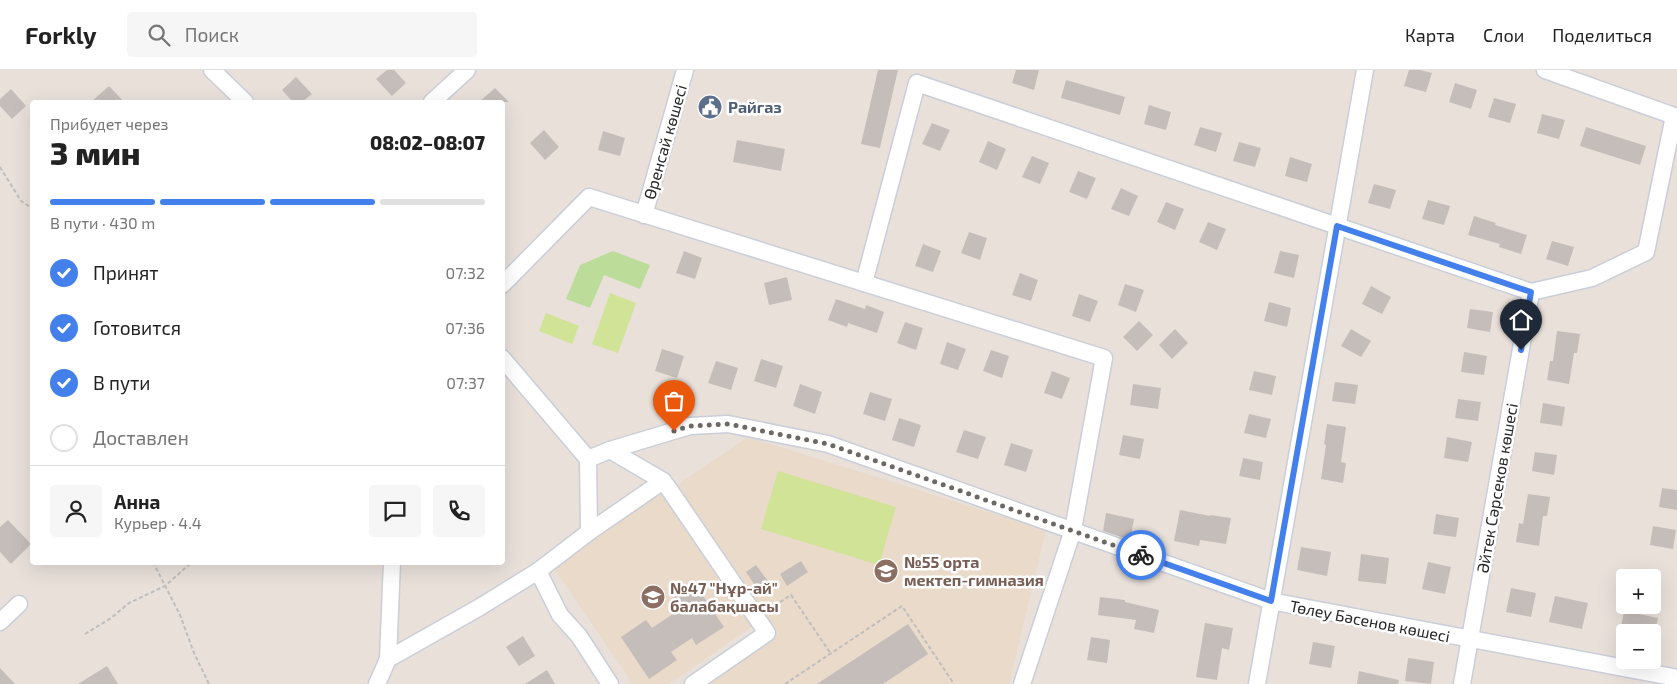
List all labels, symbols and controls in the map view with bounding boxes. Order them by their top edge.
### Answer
search box [127,12,477,57]
text: Forkly [25,20,97,49]
icon: search [145,21,173,49]
text: Поиск [185,23,239,46]
text: Карта [1405,24,1455,46]
text: Слои [1483,24,1524,46]
text: Поделиться [1552,24,1652,46]
street label: Өренсай көшесі [639,82,690,201]
public building icon: Райгаз [697,94,723,120]
place label: Райгаз [728,97,782,116]
text: Прибудет через [50,114,168,133]
text: 08:02–08:07 [370,131,485,154]
text: 3 мин [50,133,141,171]
text: В пути · 430 m [50,213,155,232]
icon: check [50,259,78,287]
text: Принят [93,261,159,284]
text: 07:32 [445,263,485,282]
pin [1500,299,1542,350]
icon: home [1507,306,1535,334]
icon: check [50,314,78,342]
text: Готовится [93,316,181,339]
text: 07:36 [445,318,485,337]
icon: check [50,369,78,397]
text: В пути [93,371,151,394]
text: 07:37 [446,373,485,392]
pin [653,380,695,431]
icon: bag [660,387,688,415]
street label: Әйтек Сәрсеков көшесі [1472,401,1521,574]
text: Доставлен [93,426,189,449]
button: person [50,485,102,537]
button: chat [369,485,421,537]
button: phone [433,485,485,537]
text: Анна [114,490,160,513]
text: Курьер · 4.4 [114,513,202,532]
courier [1116,530,1166,580]
icon: bike [1127,541,1155,569]
place label: №55 орта мектеп-гимназия [904,552,1044,589]
school or university icon: №55 орта мектеп-гимназия [873,558,899,584]
map controls [1616,569,1661,669]
button: + [1616,569,1661,614]
place label: №47 "Нұр-ай" балабақшасы [670,578,779,615]
school or university icon: №47 "Нұр-ай" балабақшасы [640,584,666,610]
street label: Төлеу Бәсенов көшесі [1288,596,1452,646]
button: − [1616,624,1661,669]

